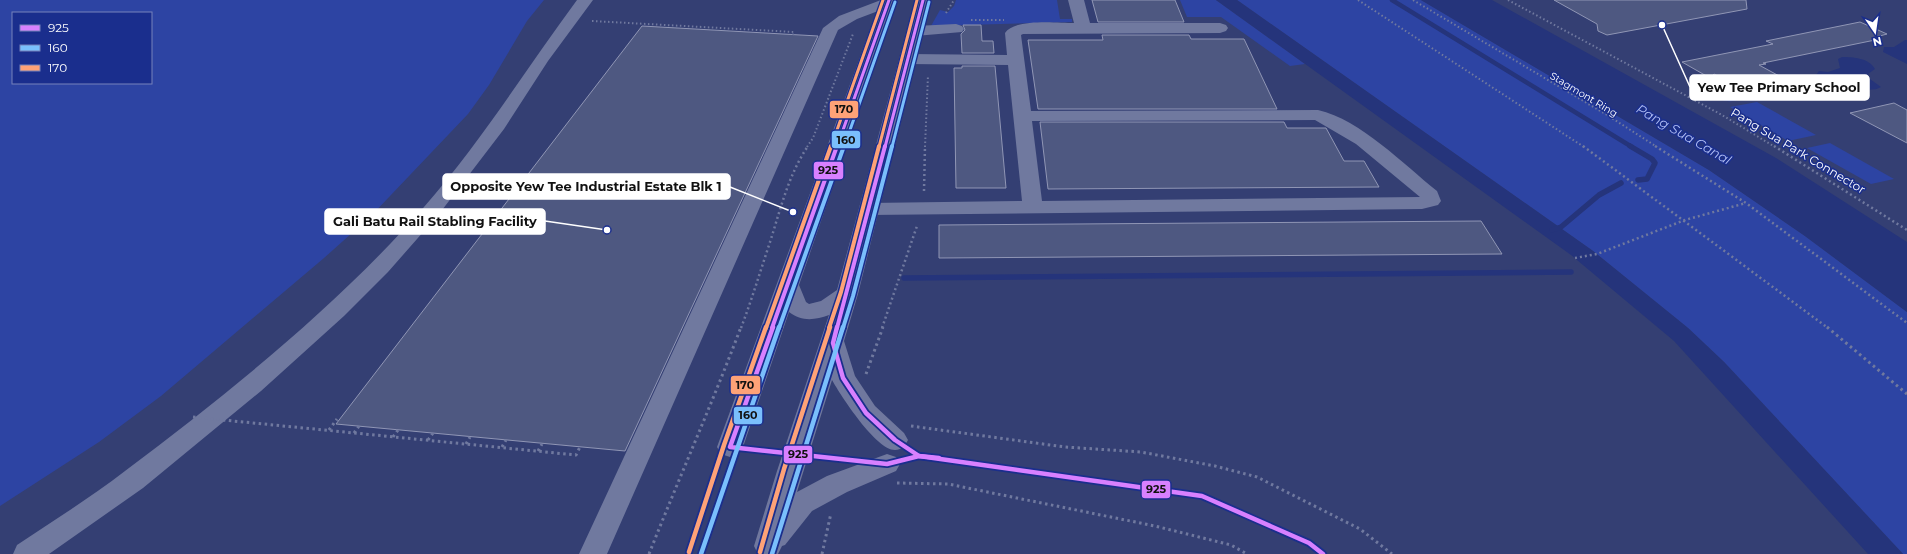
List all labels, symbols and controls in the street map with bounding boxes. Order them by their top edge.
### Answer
legend [12,12,152,84]
north arrow [1855,12,1895,52]
text: 925 [48,20,69,35]
text: N [1871,34,1883,50]
text: 160 [48,40,68,55]
text: 170 [48,60,67,75]
street label: Stagmont Ring [1548,69,1620,120]
callout: Yew Tee Primary School [1690,75,1869,100]
text: Yew Tee Primary School [1697,79,1860,95]
line badge: 170 [829,100,859,119]
water label: Pang Sua Canal [1634,100,1735,168]
text: 170 [835,102,854,116]
street label: Pang Sua Park Connector [1728,104,1868,197]
line badge: 160 [831,130,861,149]
text: 160 [837,133,856,147]
line badge: 925 [813,161,844,180]
text: 925 [818,163,838,177]
callout: Opposite Yew Tee Industrial Estate Blk 1 [443,174,730,199]
text: Opposite Yew Tee Industrial Estate Blk 1 [450,178,722,194]
callout: Gali Batu Rail Stabling Facility [325,209,545,234]
text: Gali Batu Rail Stabling Facility [333,213,537,229]
line badge: 170 [730,375,761,395]
text: 170 [736,378,755,392]
line badge: 160 [733,406,763,425]
text: 160 [739,408,758,422]
line badge: 925 [783,445,813,464]
text: 925 [788,447,808,461]
line badge: 925 [1141,480,1171,499]
text: 925 [1146,482,1166,496]

